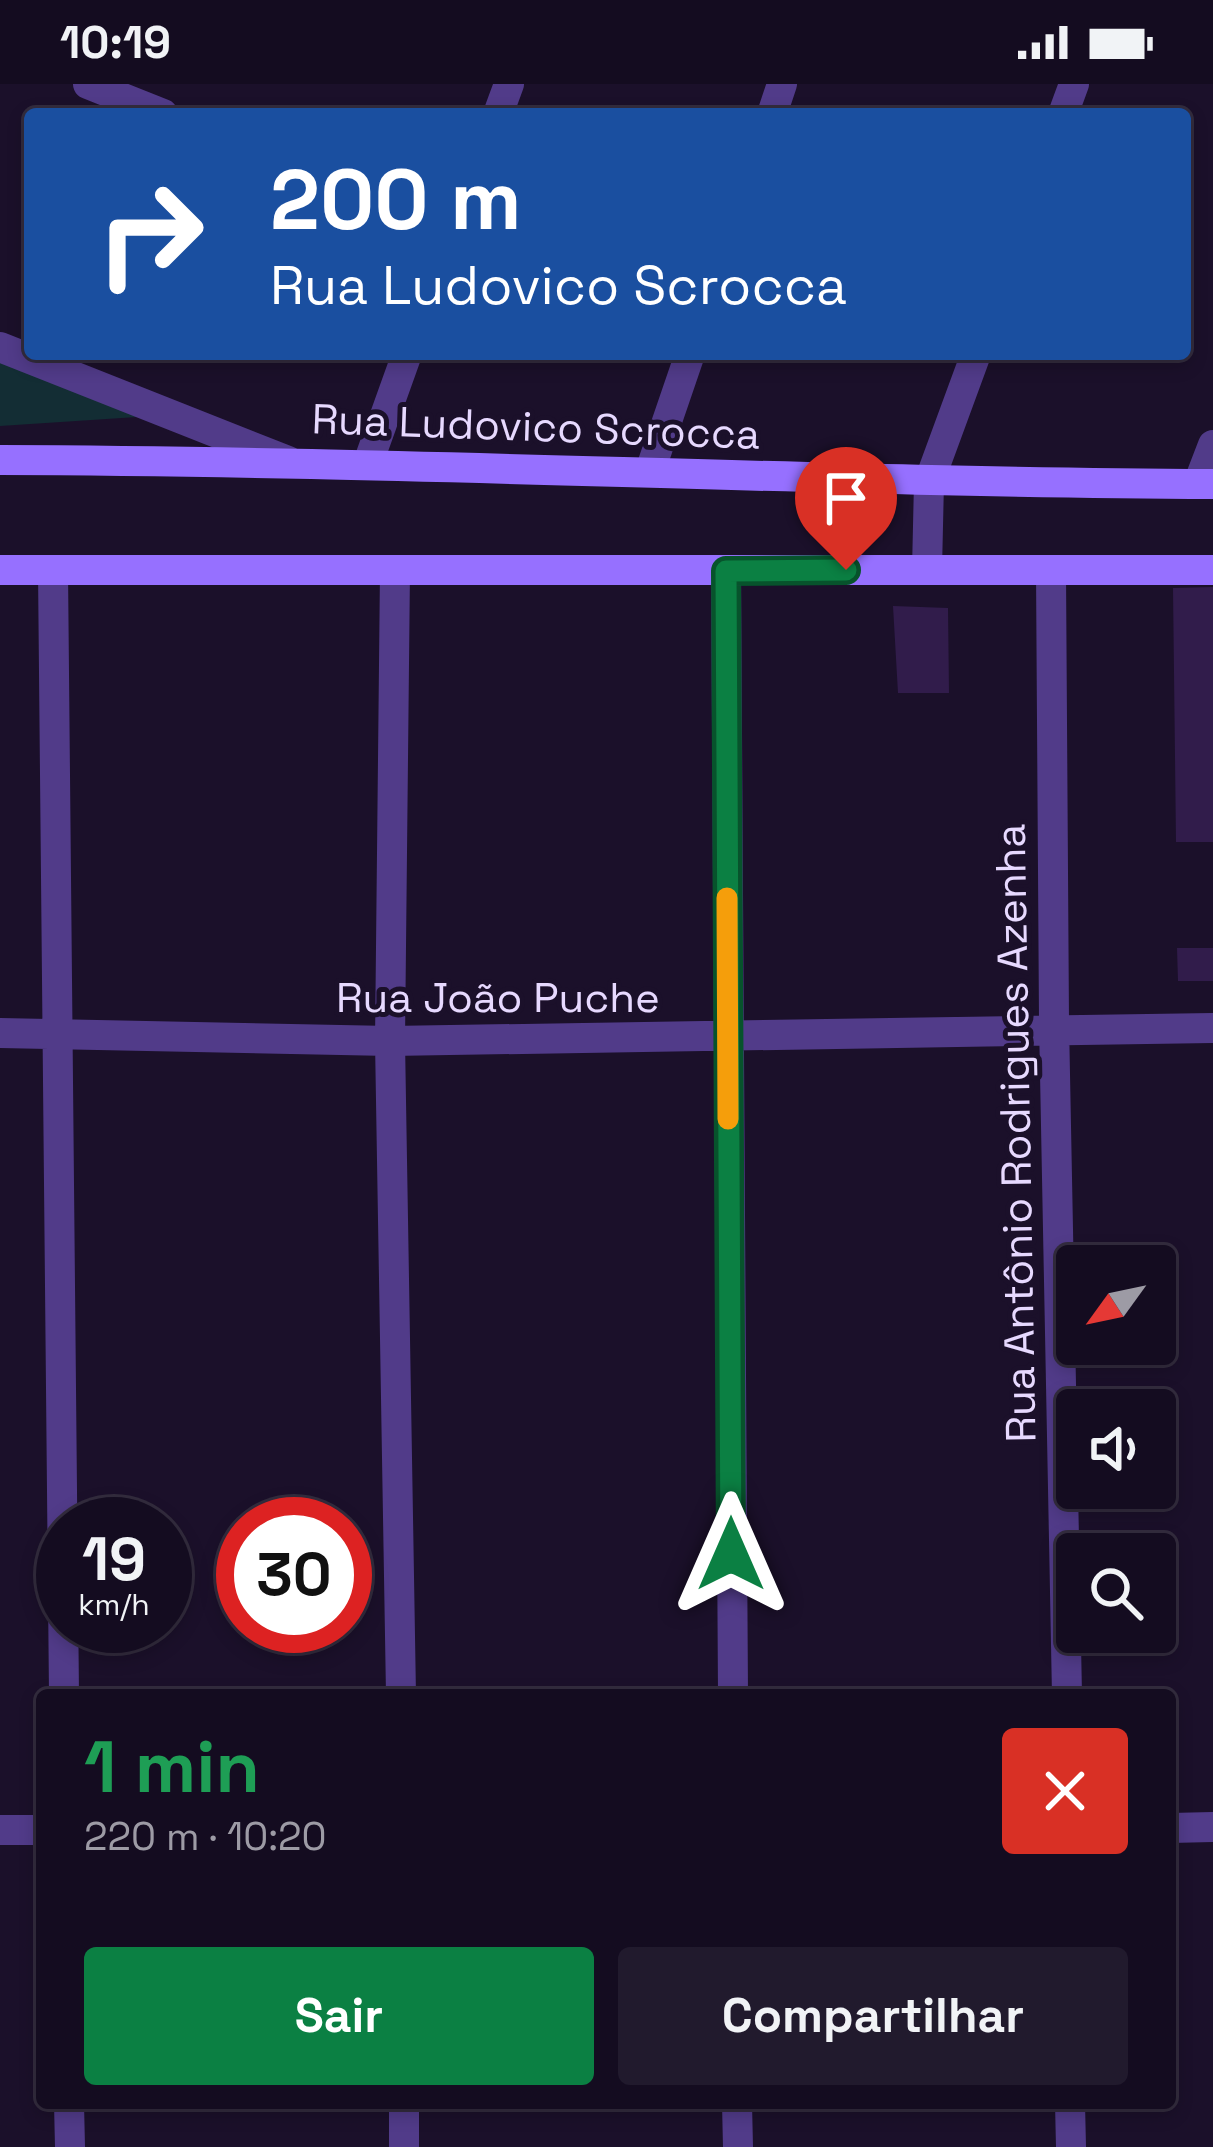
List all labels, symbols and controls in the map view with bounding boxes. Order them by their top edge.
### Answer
text: 10:19 [60,14,171,71]
text: 200 m [270,146,522,254]
icon: right [72,156,228,312]
text: Rua Ludovico Scrocca [270,251,847,320]
street label: Rua Ludovico Scrocca [311,392,761,461]
pin [795,447,897,570]
icon: arrive [813,465,879,531]
street label: Rua Antônio Rodrigues Azenha [984,823,1047,1443]
street label: Rua João Puche [336,971,660,1024]
north arrow [1056,1245,1176,1365]
map controls [1056,1245,1176,1653]
button: sound [1056,1389,1176,1509]
position arrow [668,1491,794,1617]
speed limit sign: 30 [216,1497,372,1653]
text: 19 [82,1521,146,1598]
button: search [1056,1533,1176,1653]
text: km/h [78,1585,150,1624]
text: 1 min [84,1721,260,1813]
button: close [1002,1728,1128,1854]
text: 220 m · 10:20 [84,1812,327,1861]
button: Sair [84,1947,594,2085]
button: Compartilhar [618,1947,1128,2085]

